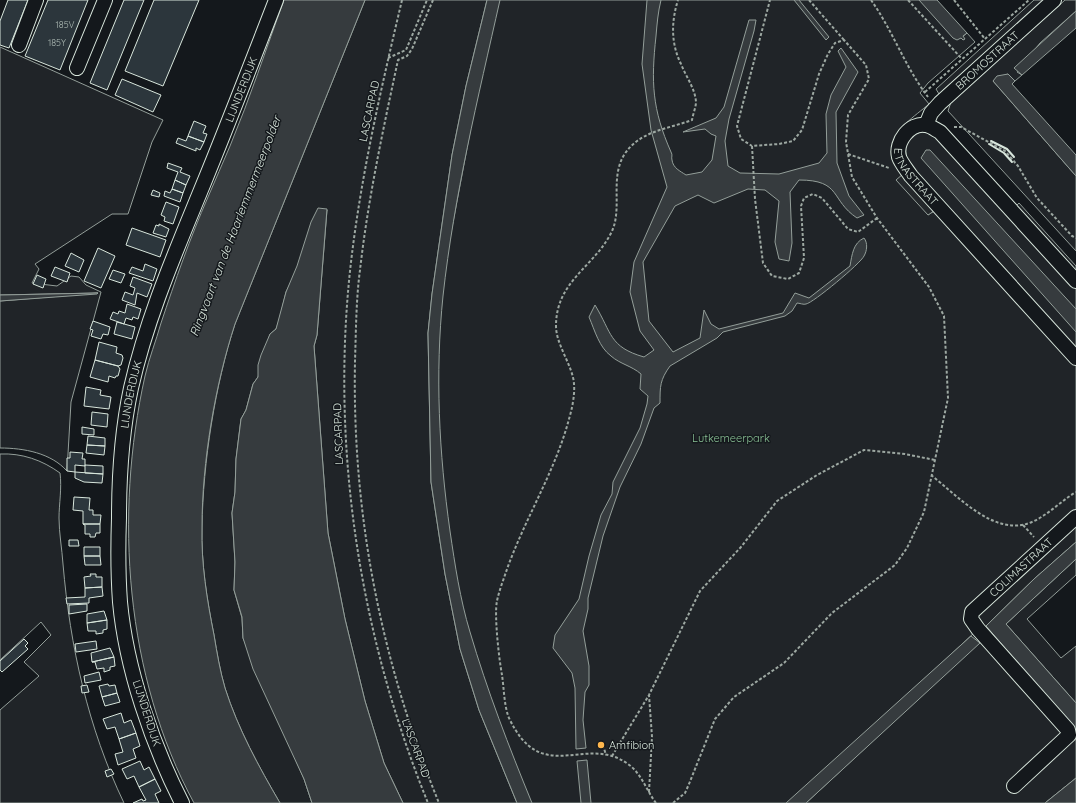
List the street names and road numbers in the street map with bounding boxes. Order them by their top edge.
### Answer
street label: BROMOSTRAAT [952,28,1022,93]
street label: LIJNDERDIJK [222,55,260,124]
street label: LASCARPAD [356,79,382,143]
street label: ETNASTRAAT [891,148,941,208]
street label: LIJNDERDIJK [117,359,145,429]
street label: LASCARPAD [330,403,346,465]
street label: COLIMASTRAAT [986,535,1056,600]
street label: LIJNDERDIJK [130,678,164,748]
street label: LASCARPAD [399,716,433,780]

